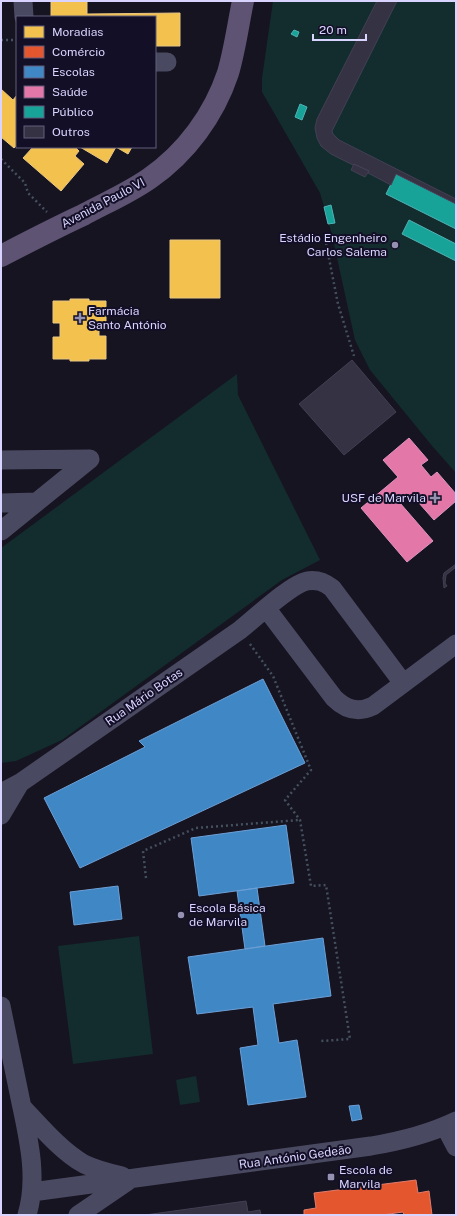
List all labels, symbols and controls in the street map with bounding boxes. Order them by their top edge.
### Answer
legend [16,16,156,148]
scale bar [313,16,366,42]
text: 20 m [319,23,347,37]
text: Moradias [52,25,103,39]
text: Comércio [52,45,105,59]
text: Escolas [52,65,95,79]
text: Saúde [52,85,88,99]
text: Público [52,105,94,119]
text: Outros [52,125,90,139]
street label: Avenida Paulo VI [59,175,147,231]
place label: Estádio Engenheiro Carlos Salema [279,231,387,259]
marker: Estádio Engenheiro Carlos Salema [390,240,400,250]
place label: Farmácia Santo António [88,304,167,332]
marker: Farmácia Santo António [75,313,85,323]
place label: USF de Marvila [342,491,426,505]
marker: USF de Marvila [429,492,441,504]
street label: Rua Mário Botas [103,665,185,729]
place label: Escola Básica de Marvila [189,901,266,929]
marker: Escola Básica de Marvila [176,910,186,920]
street label: Rua António Gedeão [238,1142,352,1172]
place label: Escola de Marvila [339,1163,393,1191]
marker: Escola de Marvila [326,1172,336,1182]

